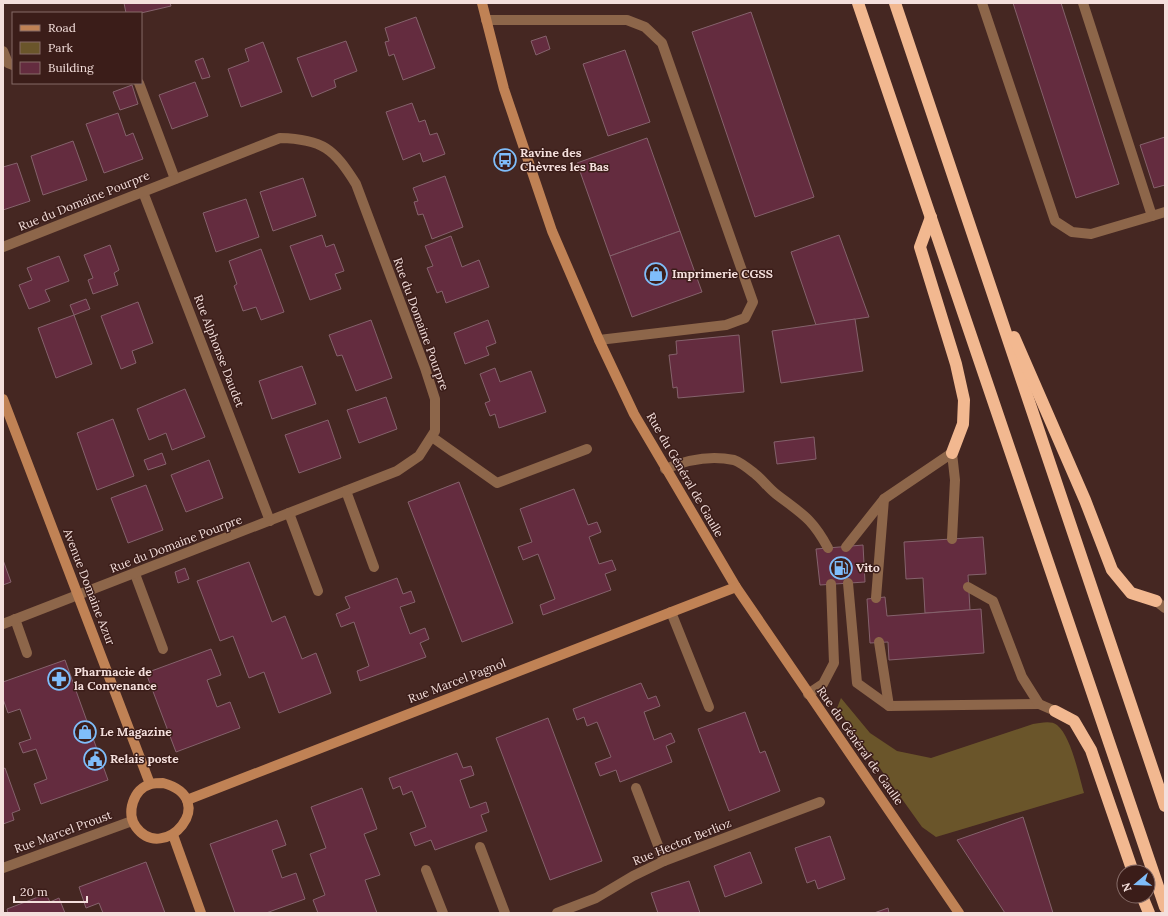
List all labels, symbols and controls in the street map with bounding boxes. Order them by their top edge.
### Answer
legend [12,12,142,84]
text: Road [48,20,76,35]
text: Park [48,40,74,55]
text: Building [48,60,94,75]
place label: Ravine des Chèvres les Bas [520,145,609,174]
bus stop icon: Ravine des Chèvres les Bas [492,147,518,173]
street label: Rue du Domaine Pourpre [16,167,152,234]
street label: Rue du Domaine Pourpre [390,255,453,393]
shop icon: Imprimerie CGSS [643,261,669,287]
place label: Imprimerie CGSS [672,266,773,281]
street label: Rue Alphonse Daudet [191,292,248,410]
street label: Rue du Général de Gaulle [644,410,727,540]
street label: Rue du Domaine Pourpre [108,511,244,576]
street label: Avenue Domaine Azur [60,526,119,648]
fuel station icon: Vito [828,555,854,581]
place label: Vito [856,560,880,575]
street label: Rue Marcel Pagnol [406,655,508,706]
place label: Pharmacie de la Convenance [74,664,157,693]
pharmacy icon: Pharmacie de la Convenance [46,666,72,692]
street label: Rue du Général de Gaulle [814,684,907,808]
shop icon: Le Magazine [72,719,98,745]
place label: Le Magazine [100,724,172,739]
public building icon: Relais poste [82,746,108,772]
place label: Relais poste [110,751,179,766]
street label: Rue Marcel Proust [12,807,114,856]
street label: Rue Hector Berlioz [630,815,733,868]
north arrow [1116,864,1156,904]
scale bar [14,878,87,904]
text: N [1118,880,1135,894]
text: 20 m [20,884,48,899]

